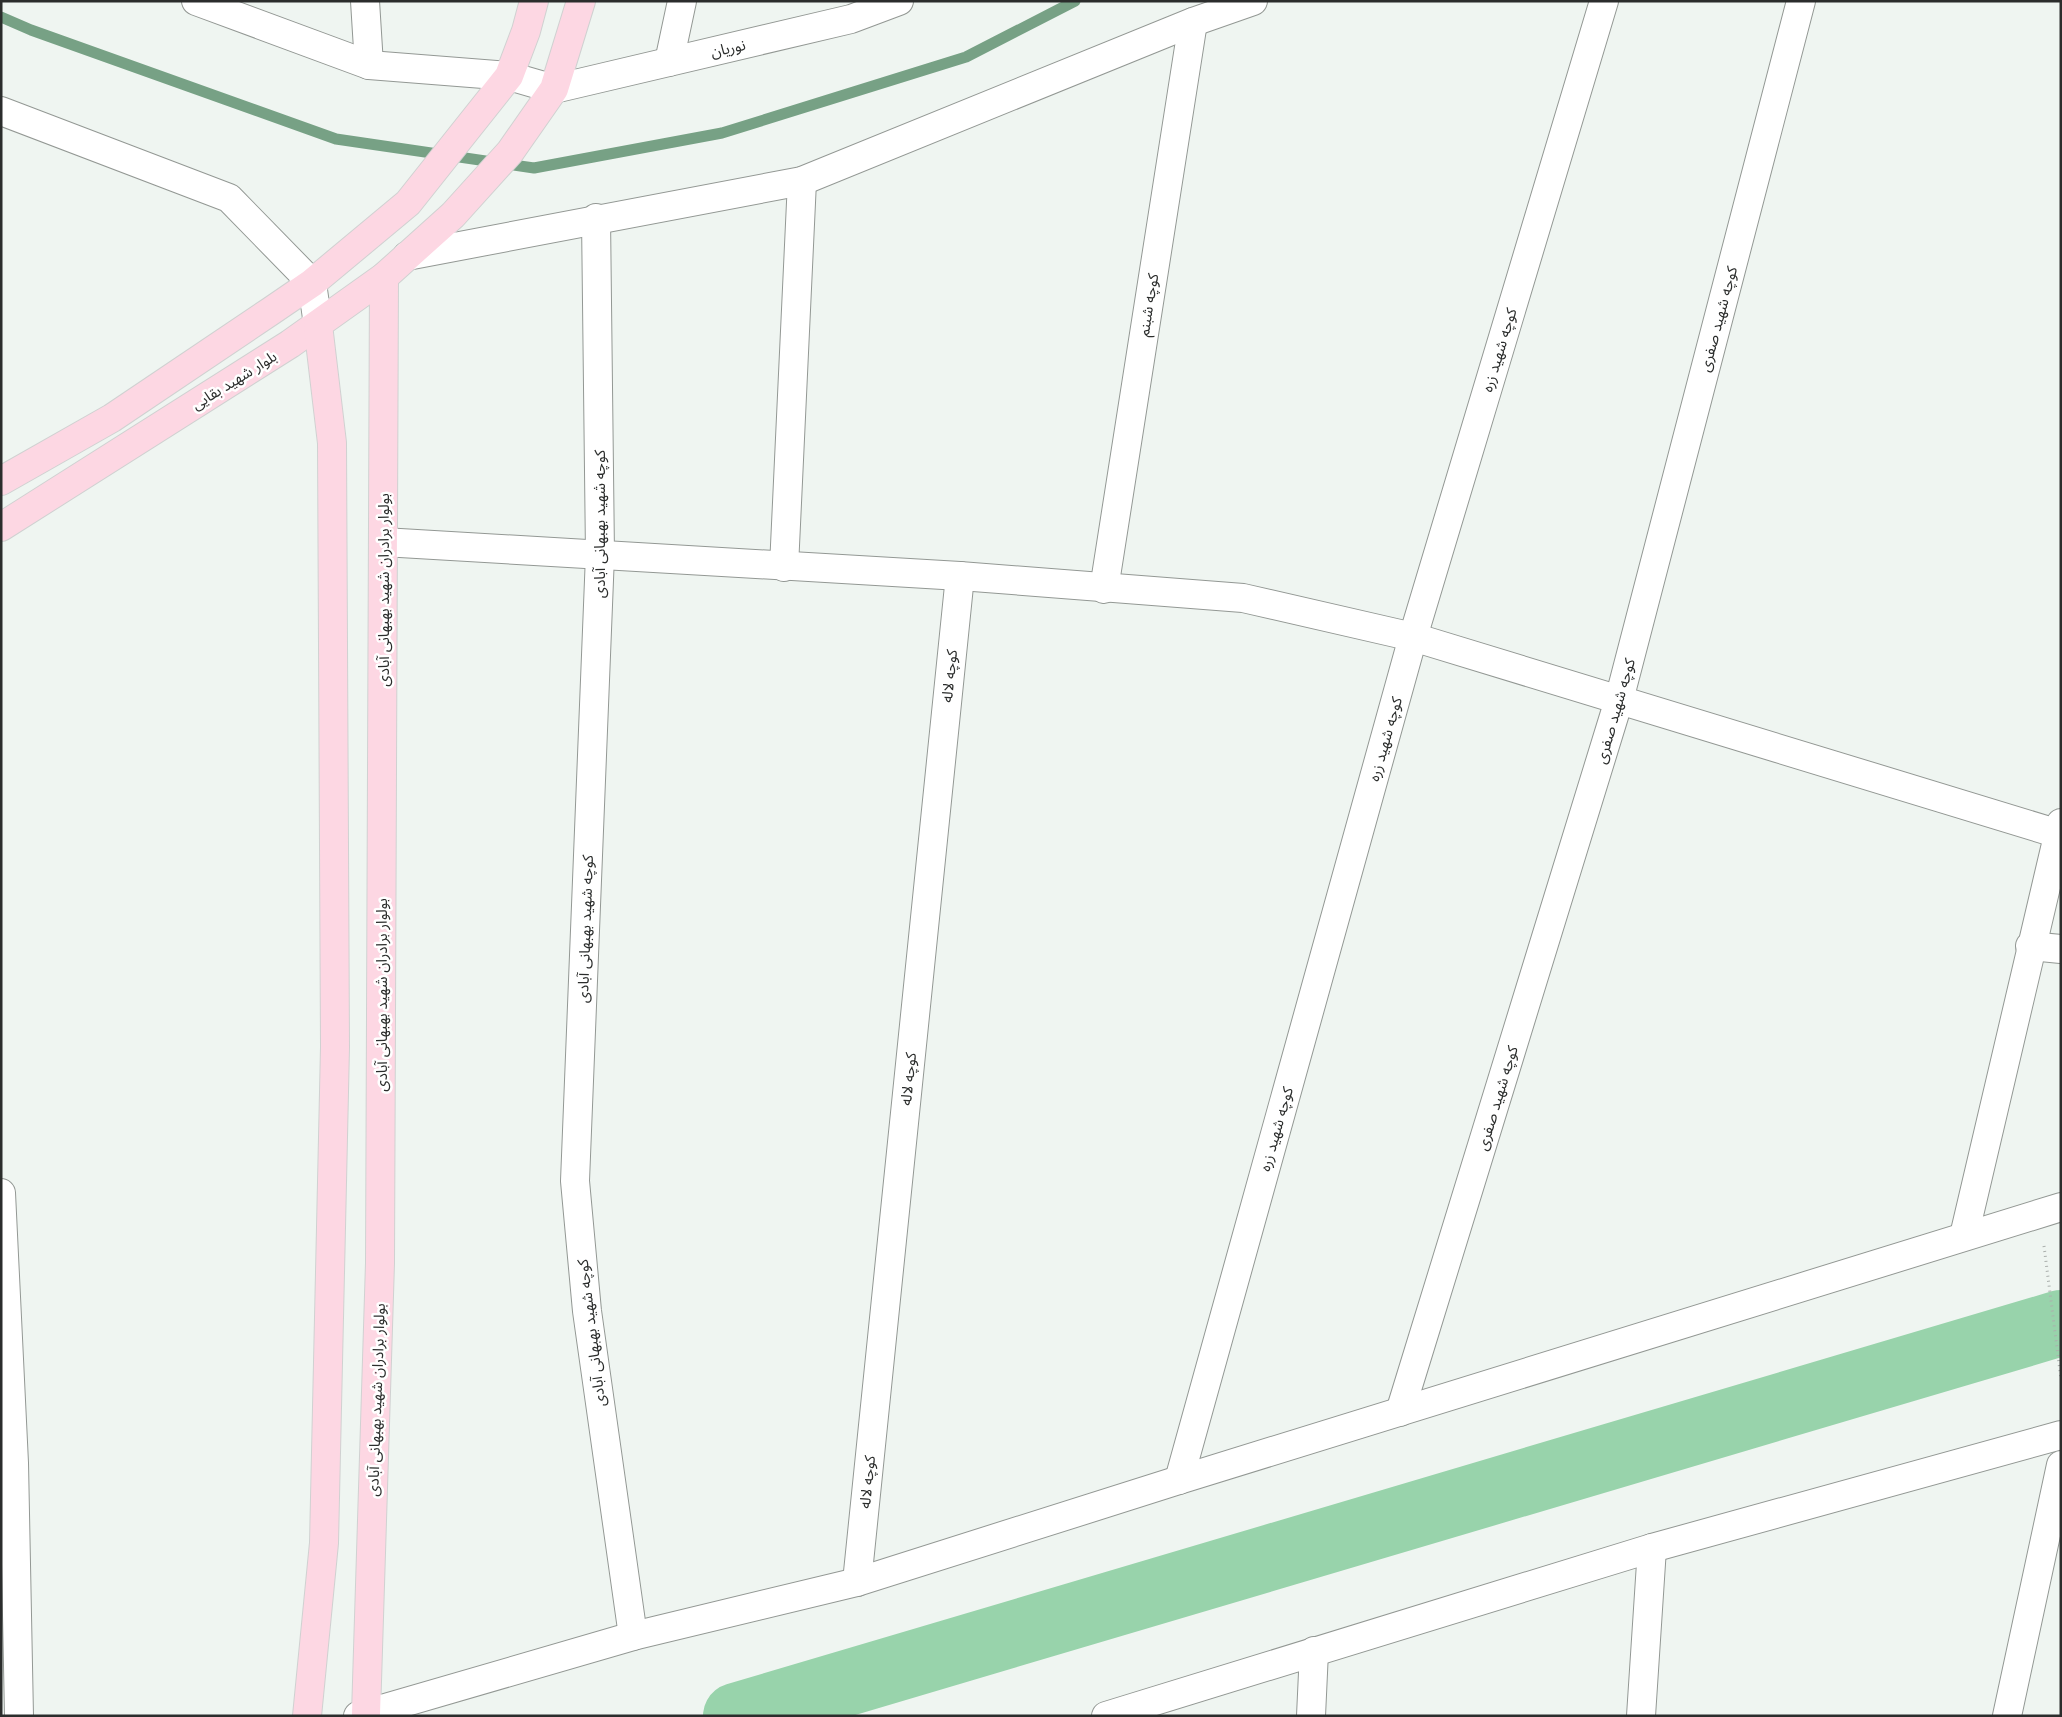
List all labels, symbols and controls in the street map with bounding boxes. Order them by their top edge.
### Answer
street label: نوریان [709,35,747,61]
street label: کوچه شهید صفری [1695,263,1742,374]
street label: کوچه شبنم [1134,271,1164,338]
street label: کوچه شهید زره [1477,305,1522,395]
street label: بلوار شهید بقایی [188,346,280,414]
street label: کوچه شهید بهبهانی آبادی [590,449,610,598]
street label: بولوار برادران شهید بهبهانی آبادی [374,493,393,687]
street label: کوچه لاله [937,648,962,704]
street label: کوچه شهید صفری [1591,655,1640,766]
street label: کوچه شهید زره [1364,694,1407,784]
street label: کوچه شهید بهبهانی آبادی [573,854,598,1004]
street label: بولوار برادران شهید بهبهانی آبادی [372,898,391,1092]
street label: کوچه شهید صفری [1472,1043,1523,1153]
street label: کوچه لاله [896,1051,921,1107]
street label: کوچه شهید زره [1255,1084,1298,1174]
street label: کوچه شهید بهبهانی آبادی [572,1257,611,1408]
street label: بولوار برادران شهید بهبهانی آبادی [363,1303,389,1497]
street label: کوچه لاله [855,1454,880,1510]

